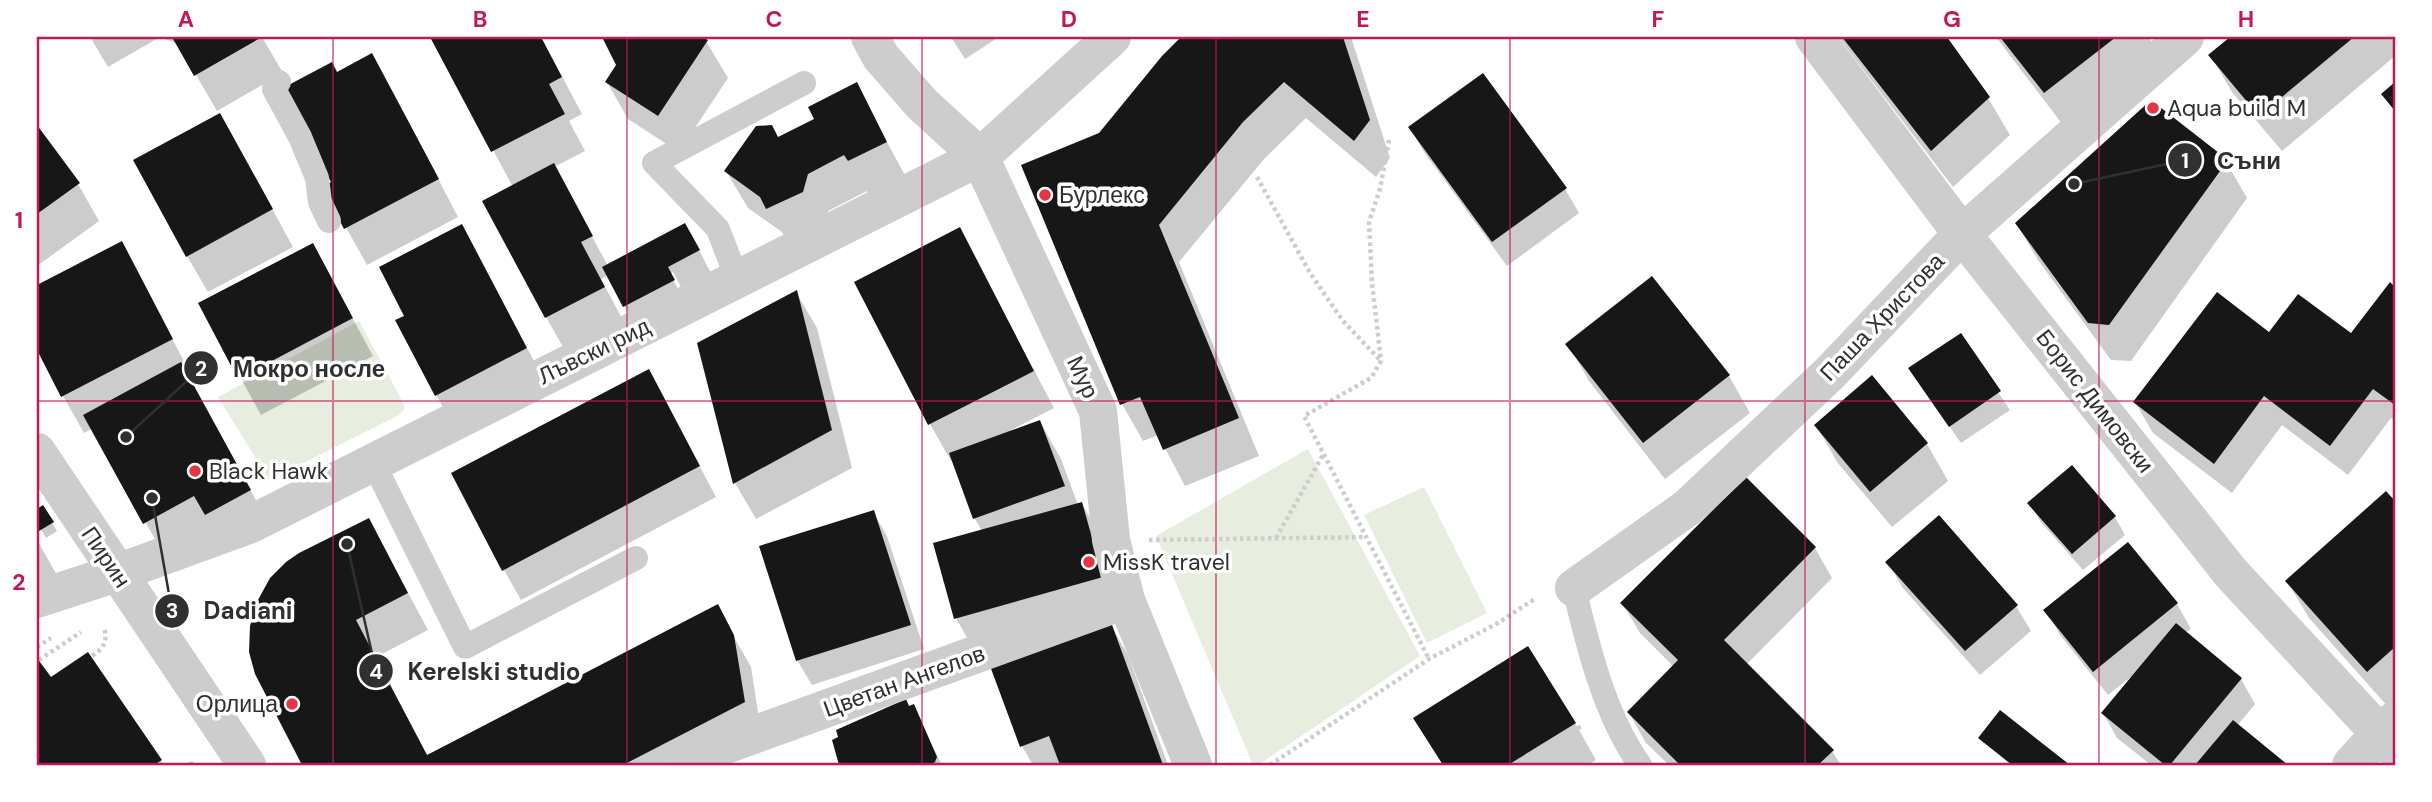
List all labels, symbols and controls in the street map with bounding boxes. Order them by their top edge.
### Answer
text: A [178,4,194,34]
text: B [473,4,487,34]
text: C [766,4,782,34]
text: D [1061,4,1077,34]
text: E [1356,4,1370,34]
text: F [1652,4,1665,34]
text: G [1943,4,1961,34]
text: H [2238,4,2254,34]
place label: Aqua build M [2167,93,2306,123]
marker: Aqua build M [2145,100,2161,116]
callout: Съни [2168,138,2295,183]
text: Съни [2217,145,2281,176]
text: 1 [2181,147,2189,175]
place label: Бурлекс [1059,180,1145,210]
marker: Бурлекс [1037,187,1053,203]
text: 1 [15,205,23,235]
street label: Паша Христова [1813,246,1951,387]
street label: Лъвски рид [533,311,655,391]
street label: Борис Димовски [2029,323,2161,479]
callout: Мокро носле [184,346,399,391]
street label: Мур [1060,351,1106,403]
text: Мокро носле [233,353,385,384]
text: 2 [195,355,207,383]
place label: Black Hawk [209,456,329,486]
marker: Black Hawk [187,463,203,479]
street label: Пирин [75,521,137,593]
place label: MissK travel [1103,547,1230,577]
marker: MissK travel [1081,554,1097,570]
text: 2 [12,567,26,597]
callout: Dadiani [154,588,306,633]
text: Dadiani [204,595,292,626]
text: 3 [166,597,178,625]
street label: Цветан Ангелов [819,638,989,724]
callout: Kerelski studio [359,649,595,694]
text: Kerelski studio [408,656,580,687]
text: 4 [369,658,383,686]
place label: Орлица [196,689,278,719]
marker: Орлица [284,696,300,712]

